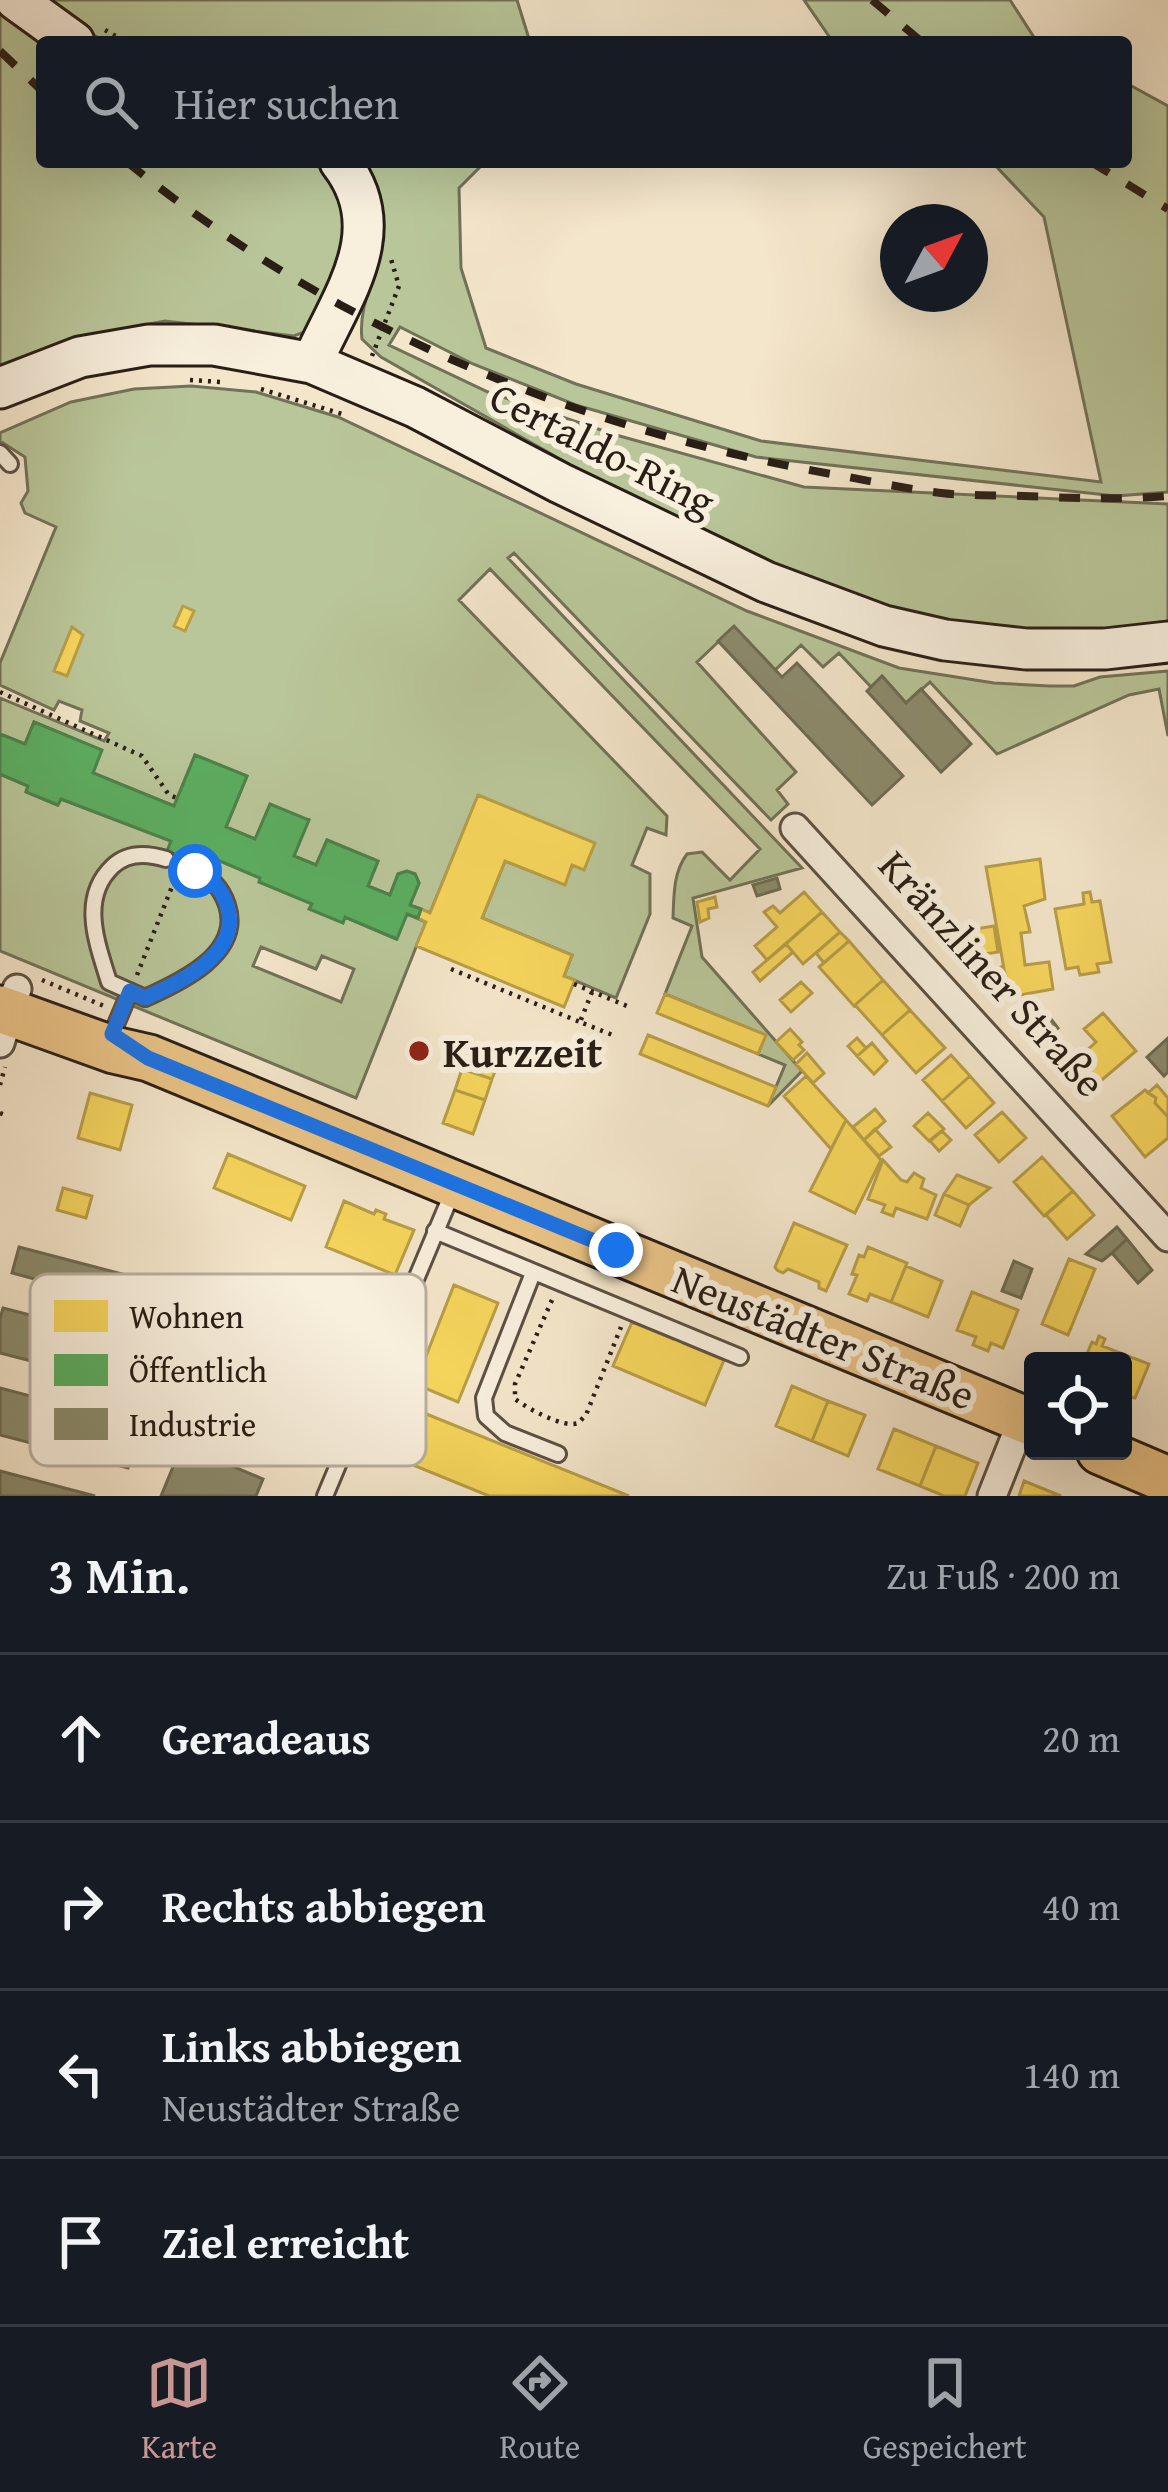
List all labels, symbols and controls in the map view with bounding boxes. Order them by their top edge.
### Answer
search box [36,36,1132,168]
icon: search [78,69,144,135]
text: Hier suchen [174,70,399,135]
north arrow [880,204,988,312]
street label: Certaldo-Ring [480,365,726,531]
street label: Kränzliner Straße [865,836,1121,1110]
route start [168,844,222,898]
place label: Kurzzeit [443,1021,603,1082]
marker: Kurzzeit [406,1038,432,1064]
route end [589,1223,643,1277]
street label: Neustädter Straße [664,1248,984,1424]
legend [30,1274,426,1466]
text: Wohnen [129,1292,244,1340]
text: Öffentlich [129,1346,268,1394]
map controls [1024,1352,1132,1460]
button: locate [1024,1352,1132,1460]
text: Industrie [129,1400,256,1448]
text: 3 Min. [48,1537,190,1612]
text: Zu Fuß · 200 m [886,1546,1120,1603]
icon: ahead [48,1705,114,1771]
text: Geradeaus [162,1705,371,1770]
text: 20 m [1042,1709,1120,1766]
icon: right [48,1873,114,1939]
text: Rechts abbiegen [162,1873,486,1938]
text: 40 m [1042,1877,1120,1934]
text: Links abbiegen [162,2013,462,2078]
icon: left [48,2041,114,2107]
text: 140 m [1023,2045,1120,2102]
text: Neustädter Straße [162,2078,460,2135]
icon: arrive [48,2209,114,2275]
text: Ziel erreicht [162,2209,409,2274]
tab: Karte [141,2350,217,2470]
tab: Route [500,2350,580,2470]
tab: Gespeichert [863,2350,1027,2470]

